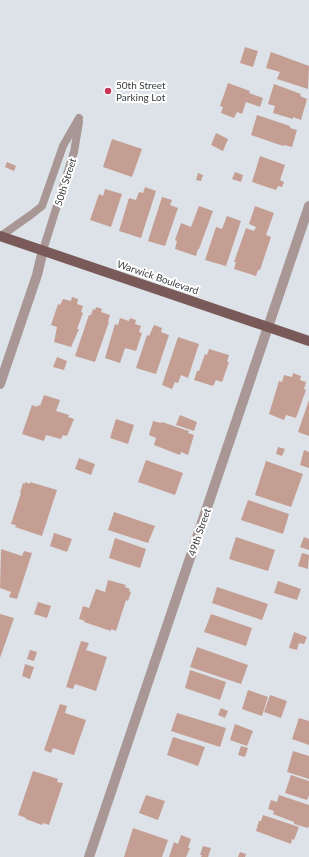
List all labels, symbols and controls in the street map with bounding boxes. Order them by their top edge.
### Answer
place label: 50th Street Parking Lot [116,79,166,103]
marker: 50th Street Parking Lot [103,86,113,96]
street label: 50th Street [52,156,79,207]
street label: Warwick Boulevard [116,257,200,297]
street label: 49th Street [185,506,213,557]

